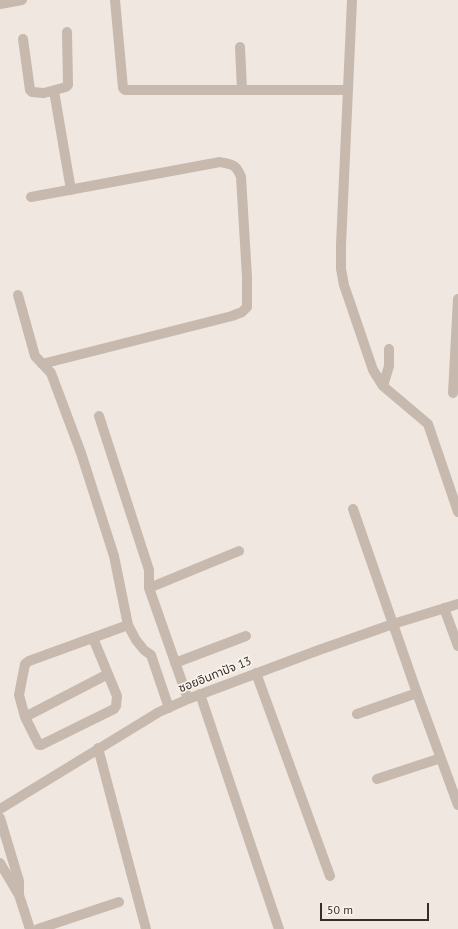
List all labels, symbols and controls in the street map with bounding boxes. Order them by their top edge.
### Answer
street label: ซอยอินทาปัจ 13 [177,654,253,696]
scale bar [322,895,431,921]
text: 50 m [327,902,353,917]

